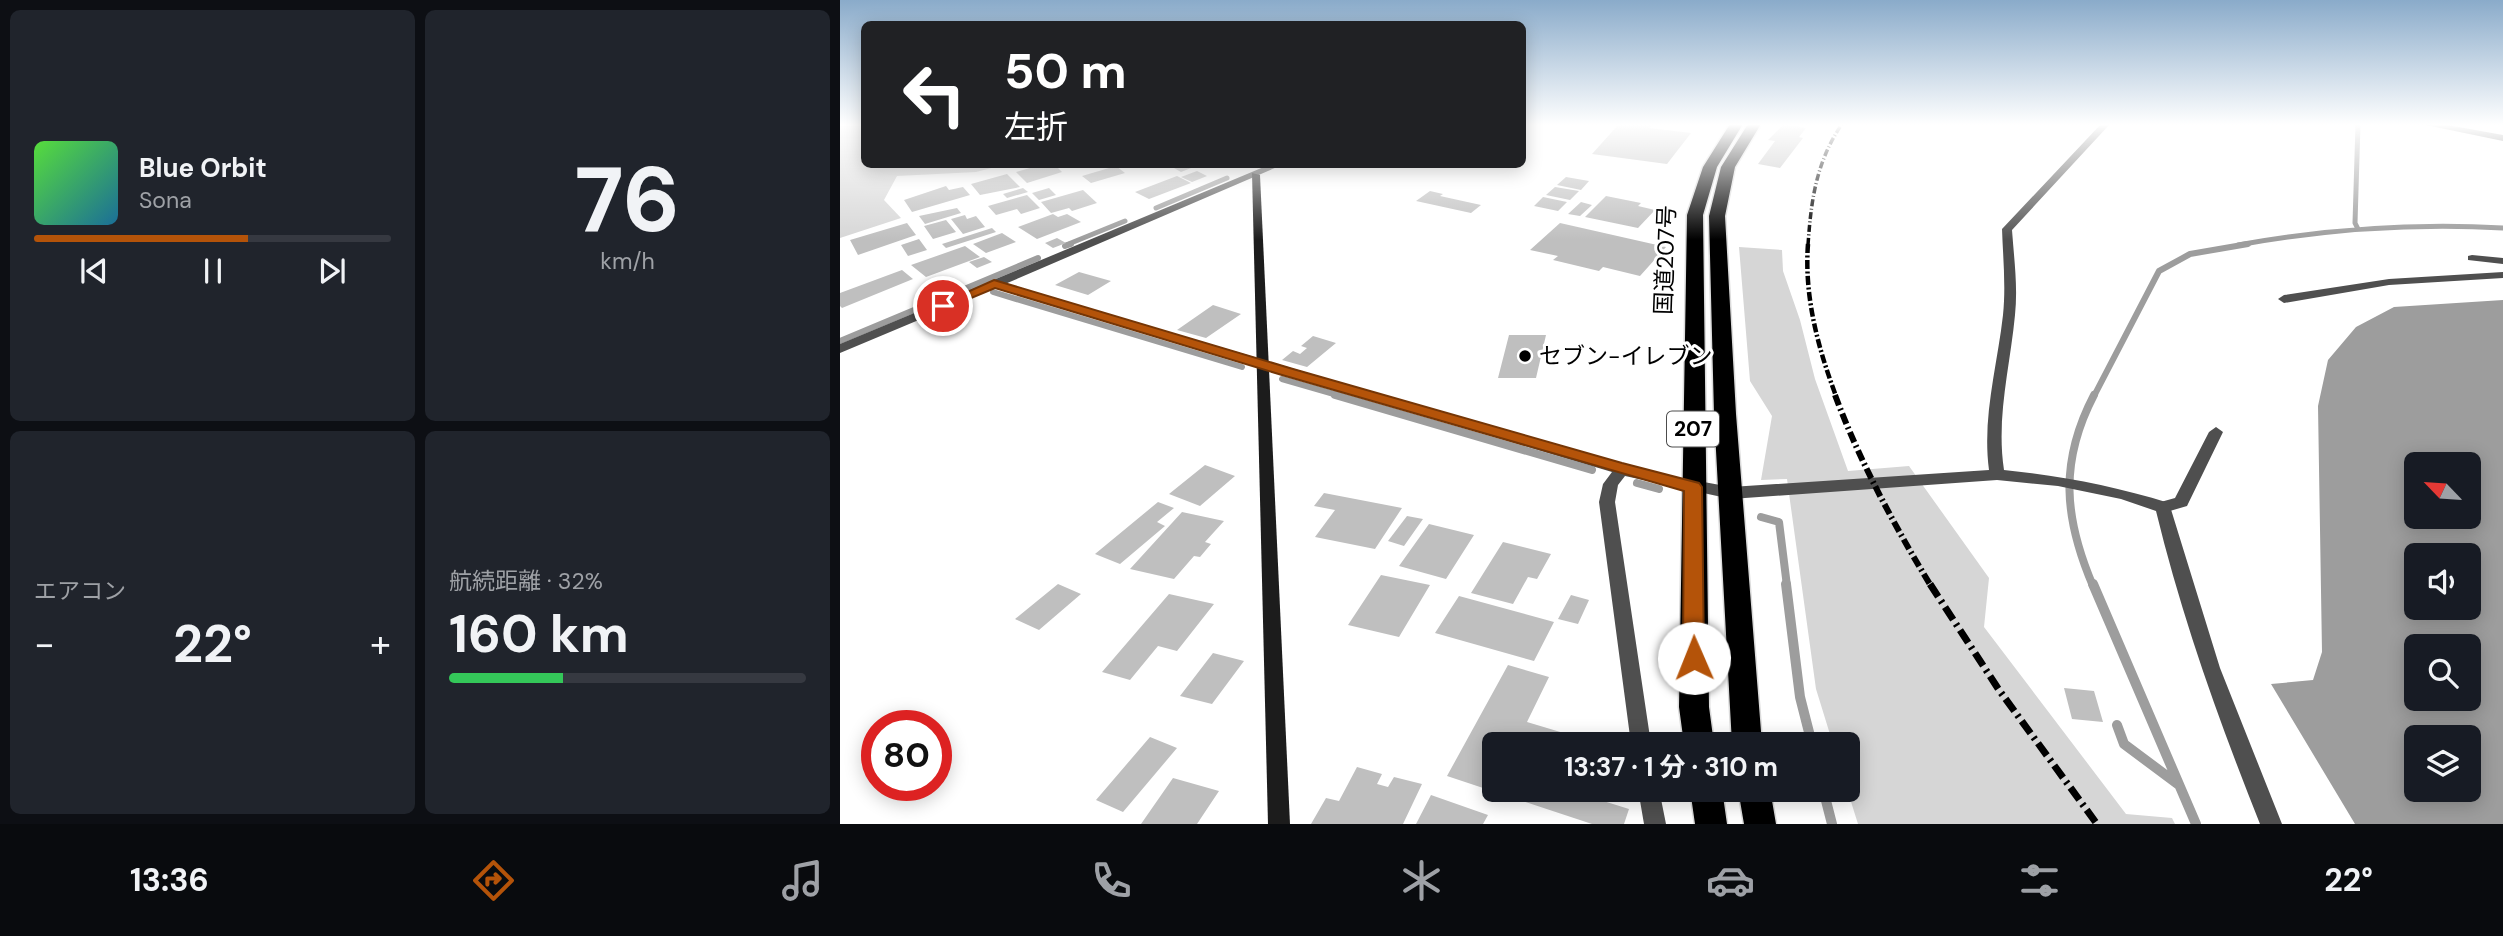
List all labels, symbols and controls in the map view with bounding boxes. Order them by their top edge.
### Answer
text: 50 m [1004,39,1127,103]
icon: left [889,49,980,140]
text: 左折 [1004,106,1068,148]
text: 76 [575,141,680,259]
text: Blue Orbit [139,151,267,185]
text: Sona [139,185,192,215]
street label: 国道207号 [1648,205,1682,315]
text: km/h [600,246,655,276]
icon: previous [75,252,113,290]
icon: pause [194,252,232,290]
icon: next [313,252,351,290]
pin [913,276,973,336]
icon: arrive [924,287,962,325]
place label: セブン-イレブン [1539,341,1712,371]
marker: セブン-イレブン [1517,348,1533,364]
road number: 207 [1667,412,1719,446]
north arrow [2404,452,2482,528]
map controls [2404,452,2481,802]
button: sound [2404,543,2481,620]
text: 航続距離 · 32% [449,566,603,596]
text: エアコン [34,576,126,606]
text: 160 km [449,600,629,668]
text: 22° [173,610,252,678]
text: − [34,619,55,669]
text: + [370,619,391,669]
position arrow [1657,621,1731,695]
button: search [2404,634,2481,711]
speed limit sign: 80 [861,710,952,801]
button: layers [2404,725,2481,802]
text: 13:37 · 1 分 · 310 m [1564,750,1778,784]
icon: directions [469,856,518,905]
icon: music [778,856,827,905]
icon: phone [1087,856,1136,905]
icon: climate [1397,856,1446,905]
icon: car [1706,856,1755,905]
icon: filters [2015,856,2064,905]
text: 13:36 [130,859,209,901]
text: 22° [2324,859,2373,901]

